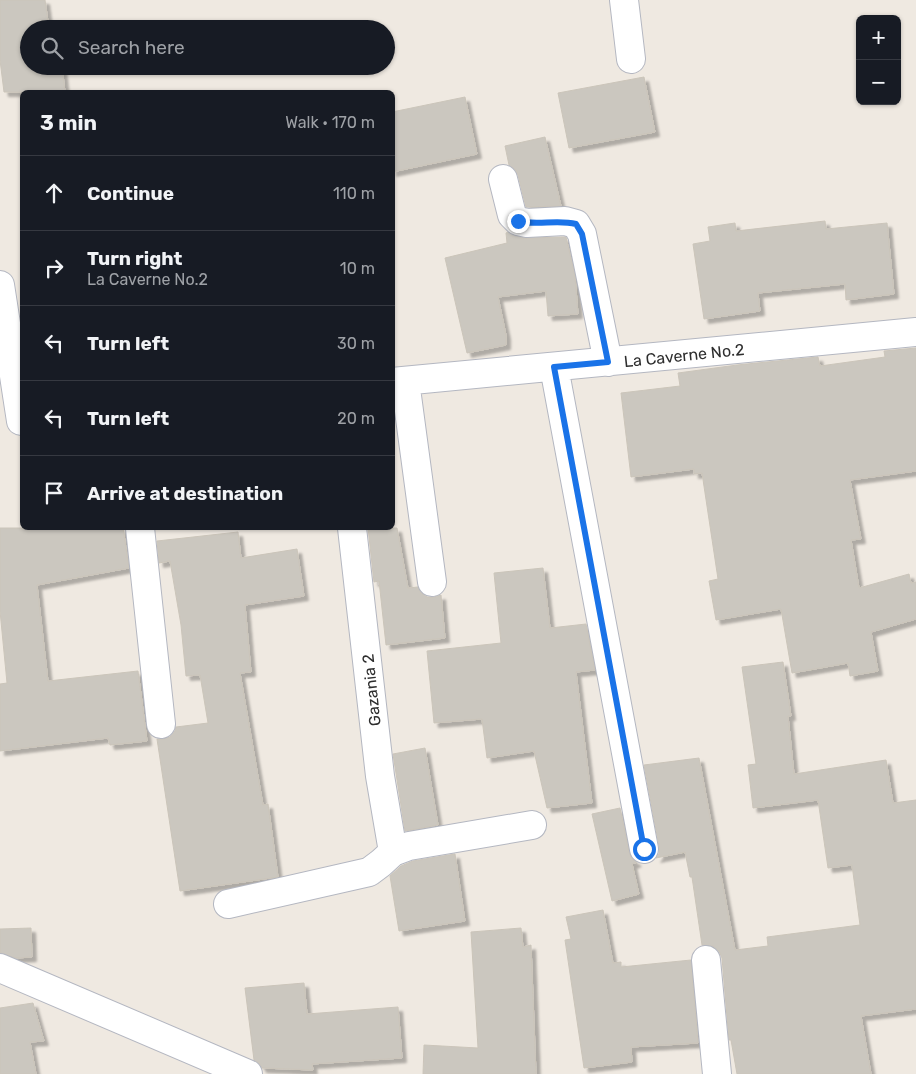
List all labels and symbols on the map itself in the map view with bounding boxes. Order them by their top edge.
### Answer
route end [507,210,530,233]
street label: La Caverne No.2 [623,340,745,371]
street label: Gazania 2 [358,653,385,727]
route start [633,838,656,861]

